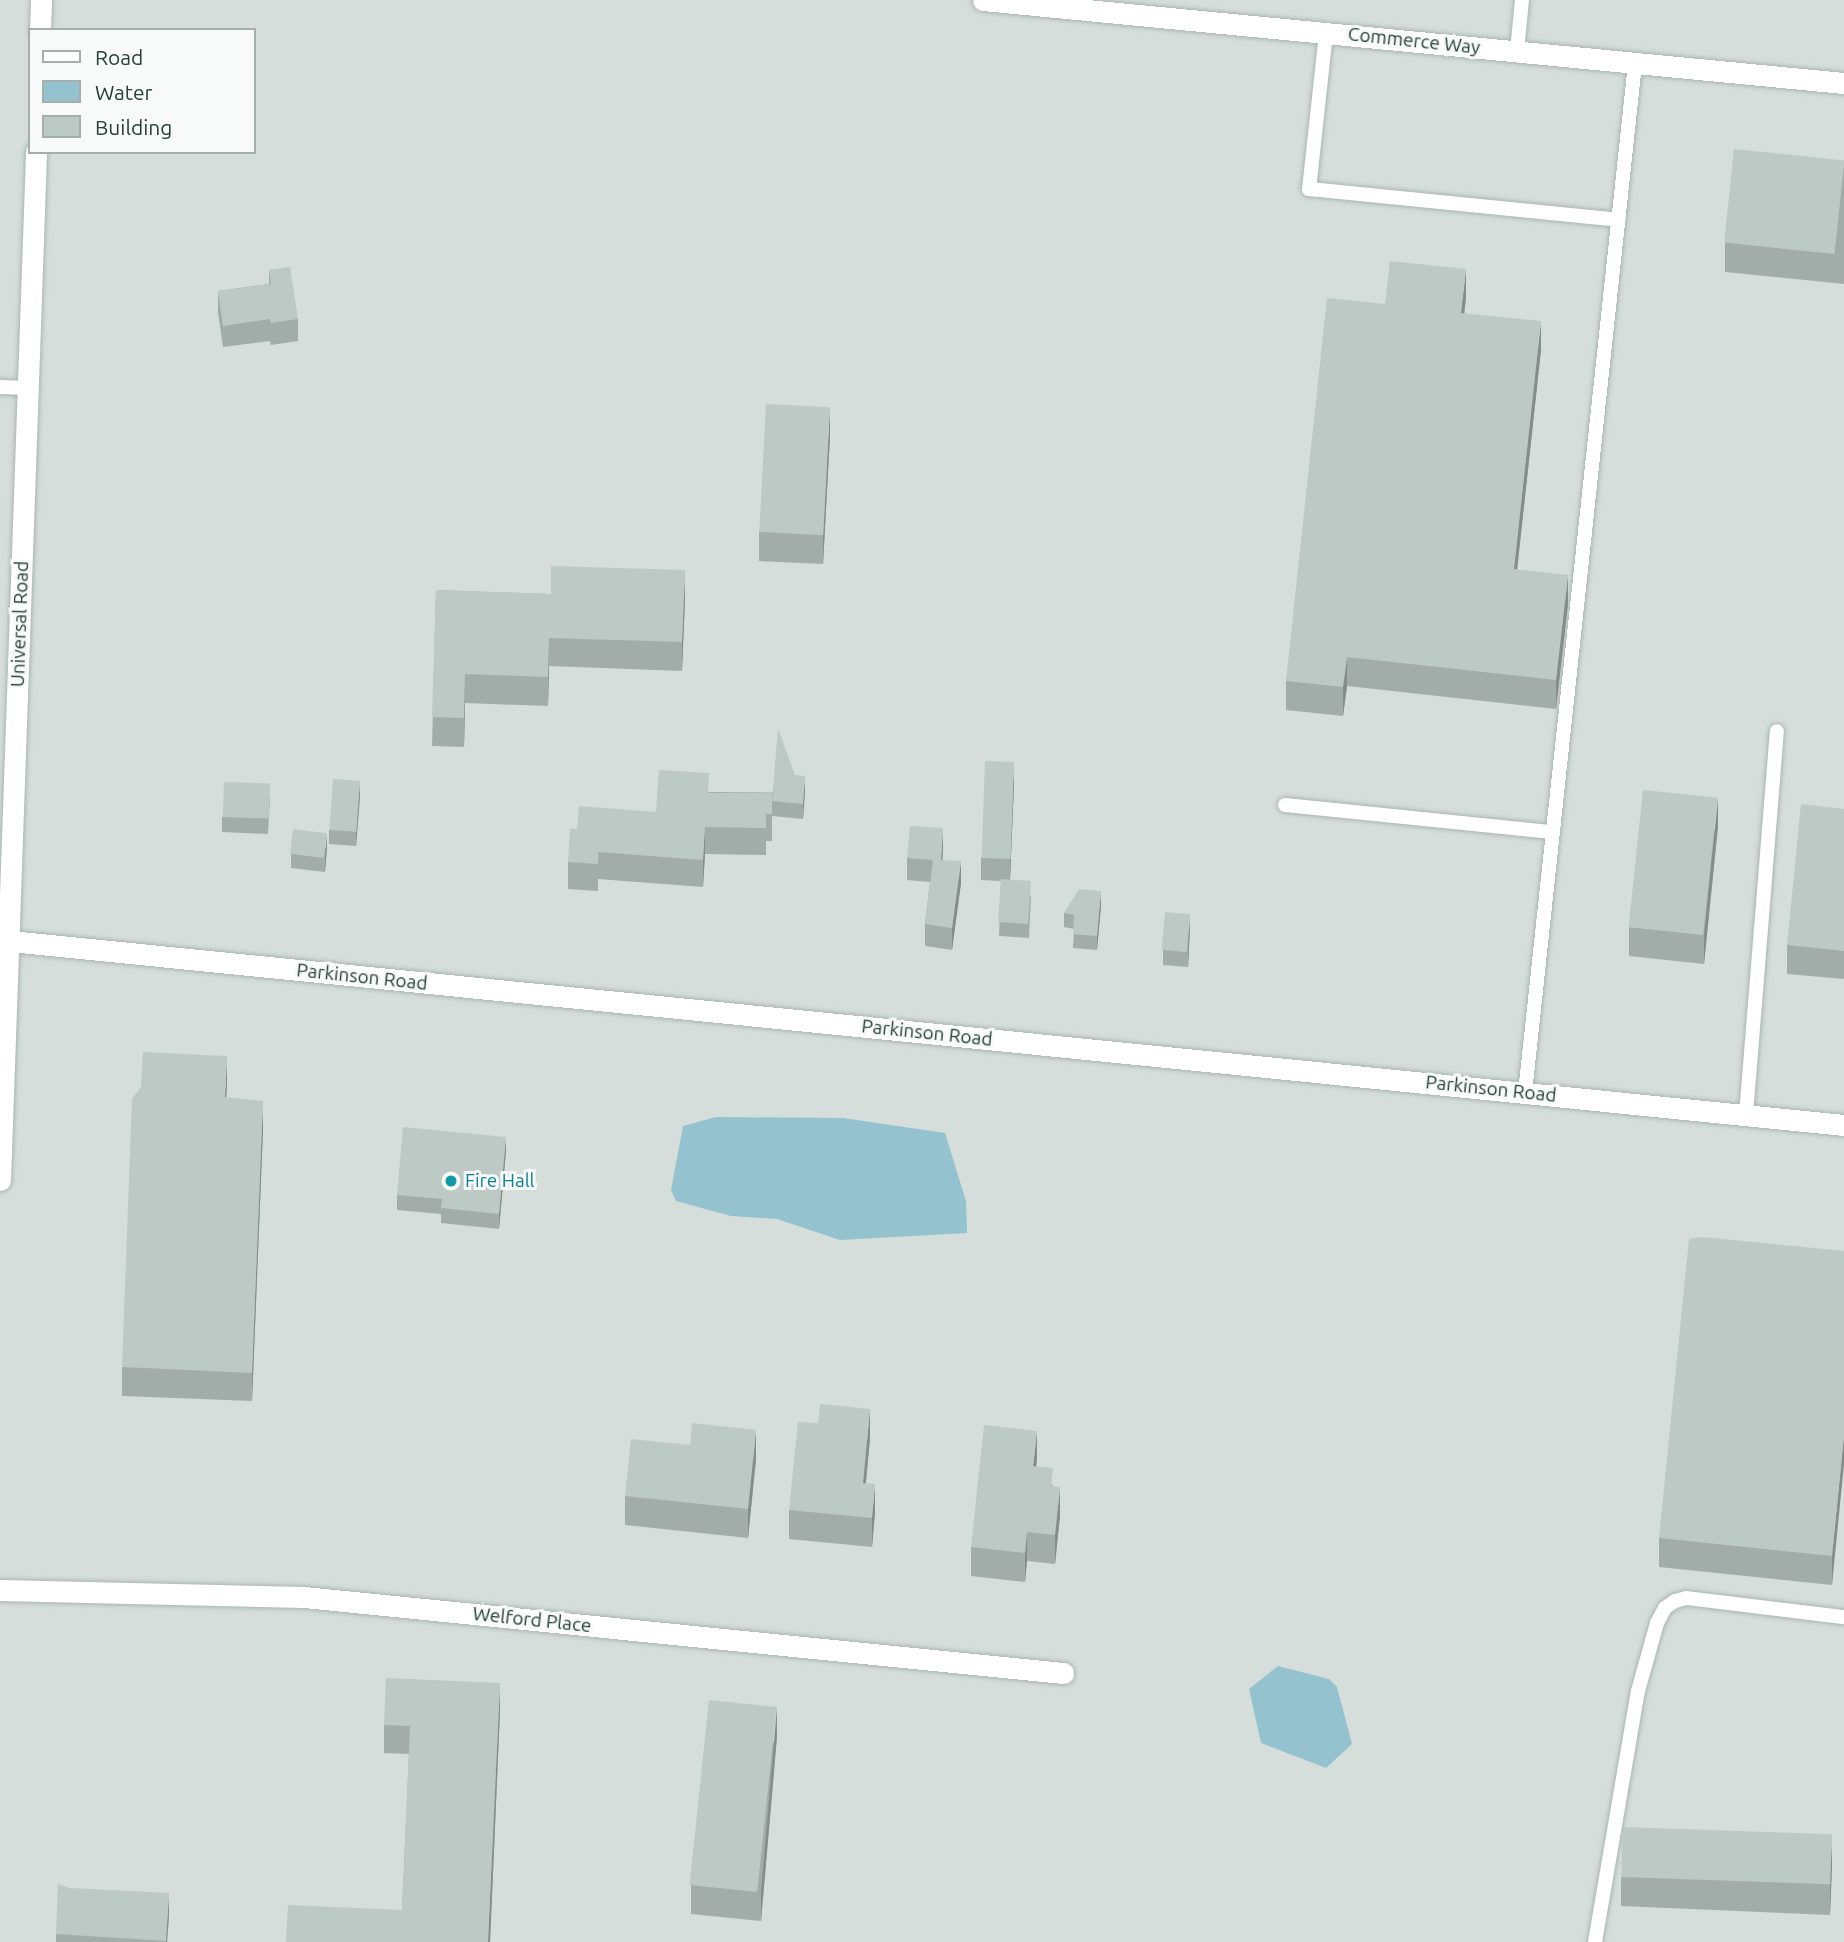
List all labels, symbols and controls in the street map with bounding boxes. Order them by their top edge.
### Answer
street label: Commerce Way [1347,23,1481,59]
legend [28,28,256,154]
text: Road [95,45,143,69]
text: Water [95,80,153,104]
text: Building [95,115,172,139]
street label: Universal Road [6,560,34,688]
street label: Parkinson Road [295,959,429,995]
street label: Parkinson Road [860,1015,994,1051]
street label: Parkinson Road [1424,1071,1558,1107]
place label: Fire Hall [465,1170,535,1192]
marker: Fire Hall [443,1173,459,1189]
street label: Welford Place [472,1602,592,1638]

